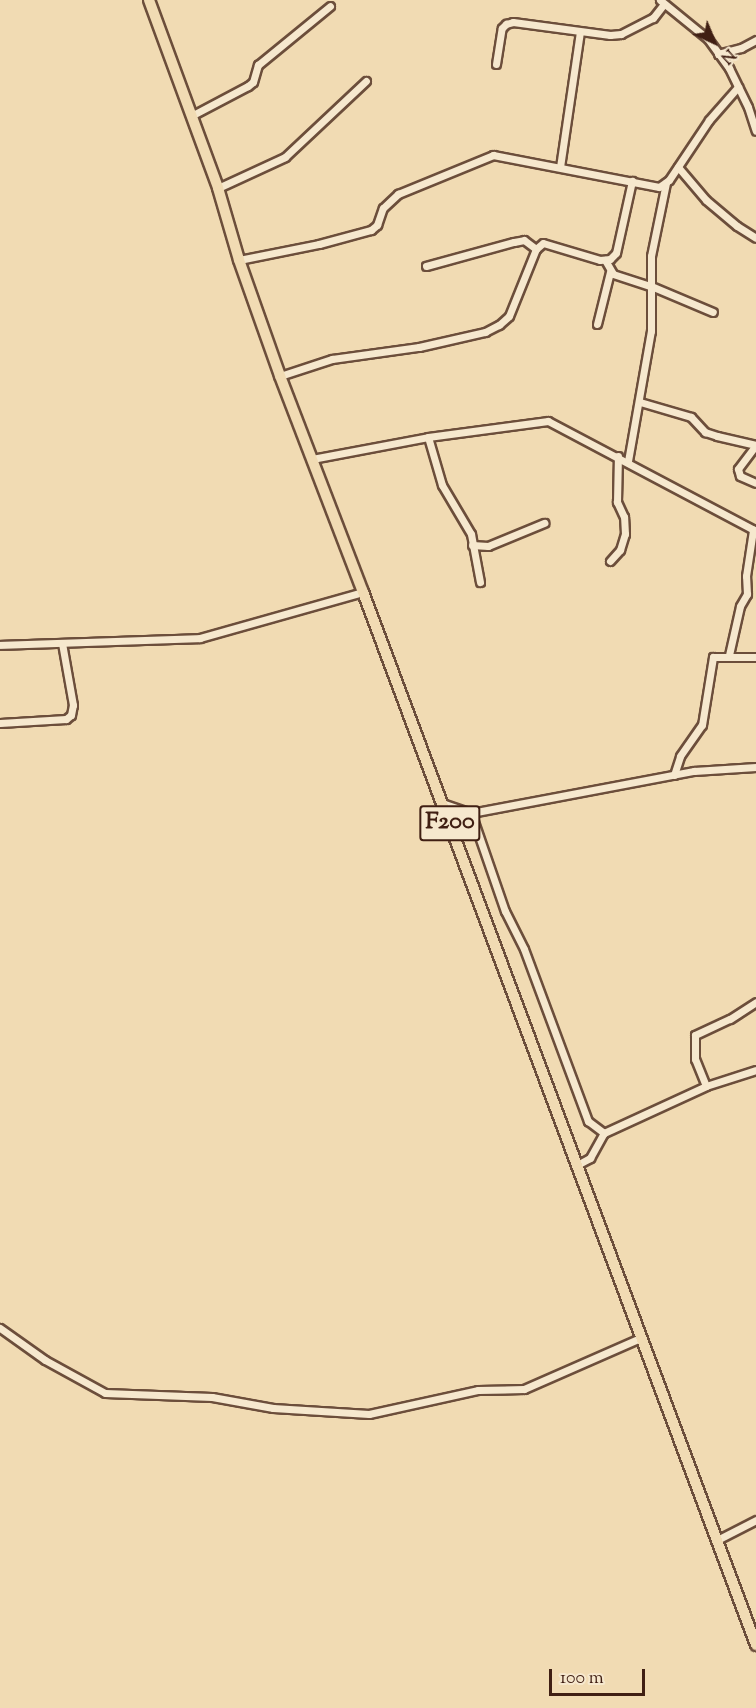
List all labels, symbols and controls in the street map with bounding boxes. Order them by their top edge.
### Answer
north arrow [684,12,744,72]
text: N [714,43,739,68]
road number: F200 [418,802,482,844]
scale bar [552,1657,648,1695]
text: 100 m [560,1666,604,1692]

